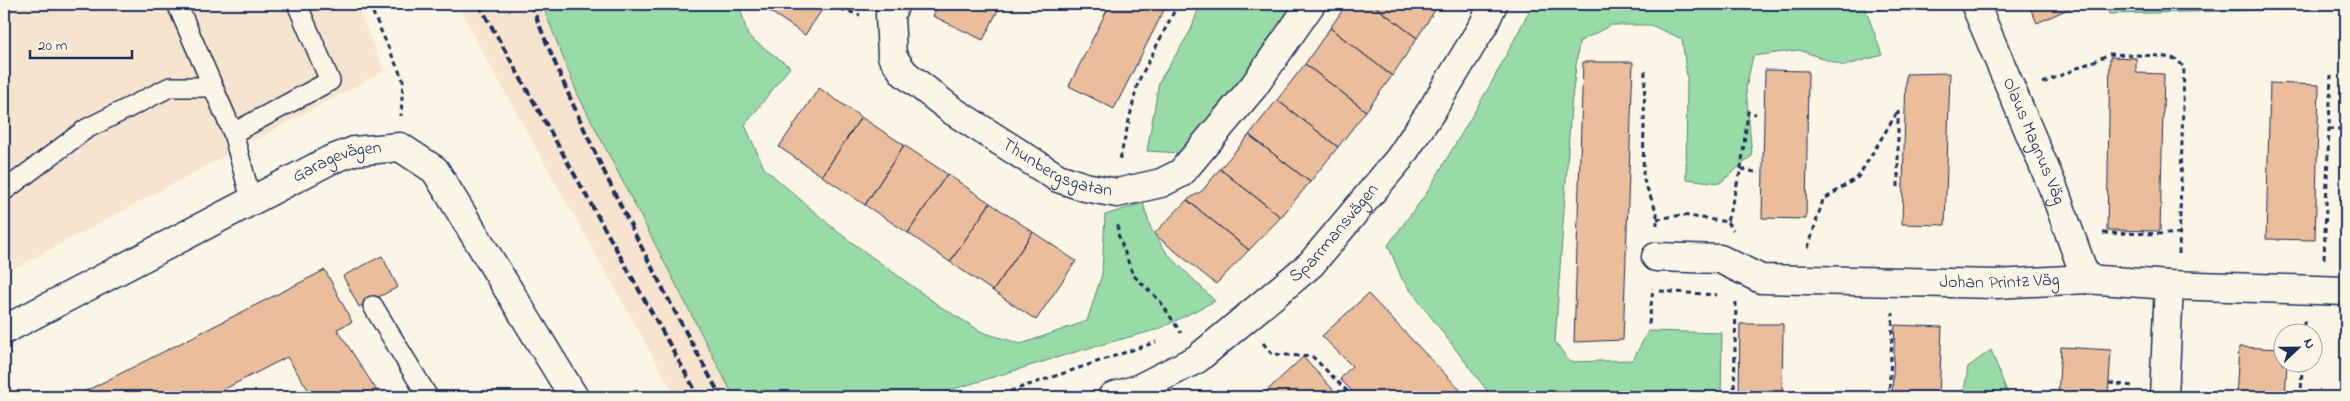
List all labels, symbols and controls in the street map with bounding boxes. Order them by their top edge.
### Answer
scale bar [30,28,132,60]
text: 20 m [38,35,68,57]
street label: Olaus Magnus Väg [1995,74,2071,209]
street label: Thunbergsgatan [996,132,1115,205]
street label: Garagevägen [288,136,383,190]
street label: Sparrmansvägen [1284,178,1386,290]
street label: Johan Printz Väg [1939,268,2060,297]
north arrow [2272,324,2322,374]
text: N [2297,335,2320,352]

